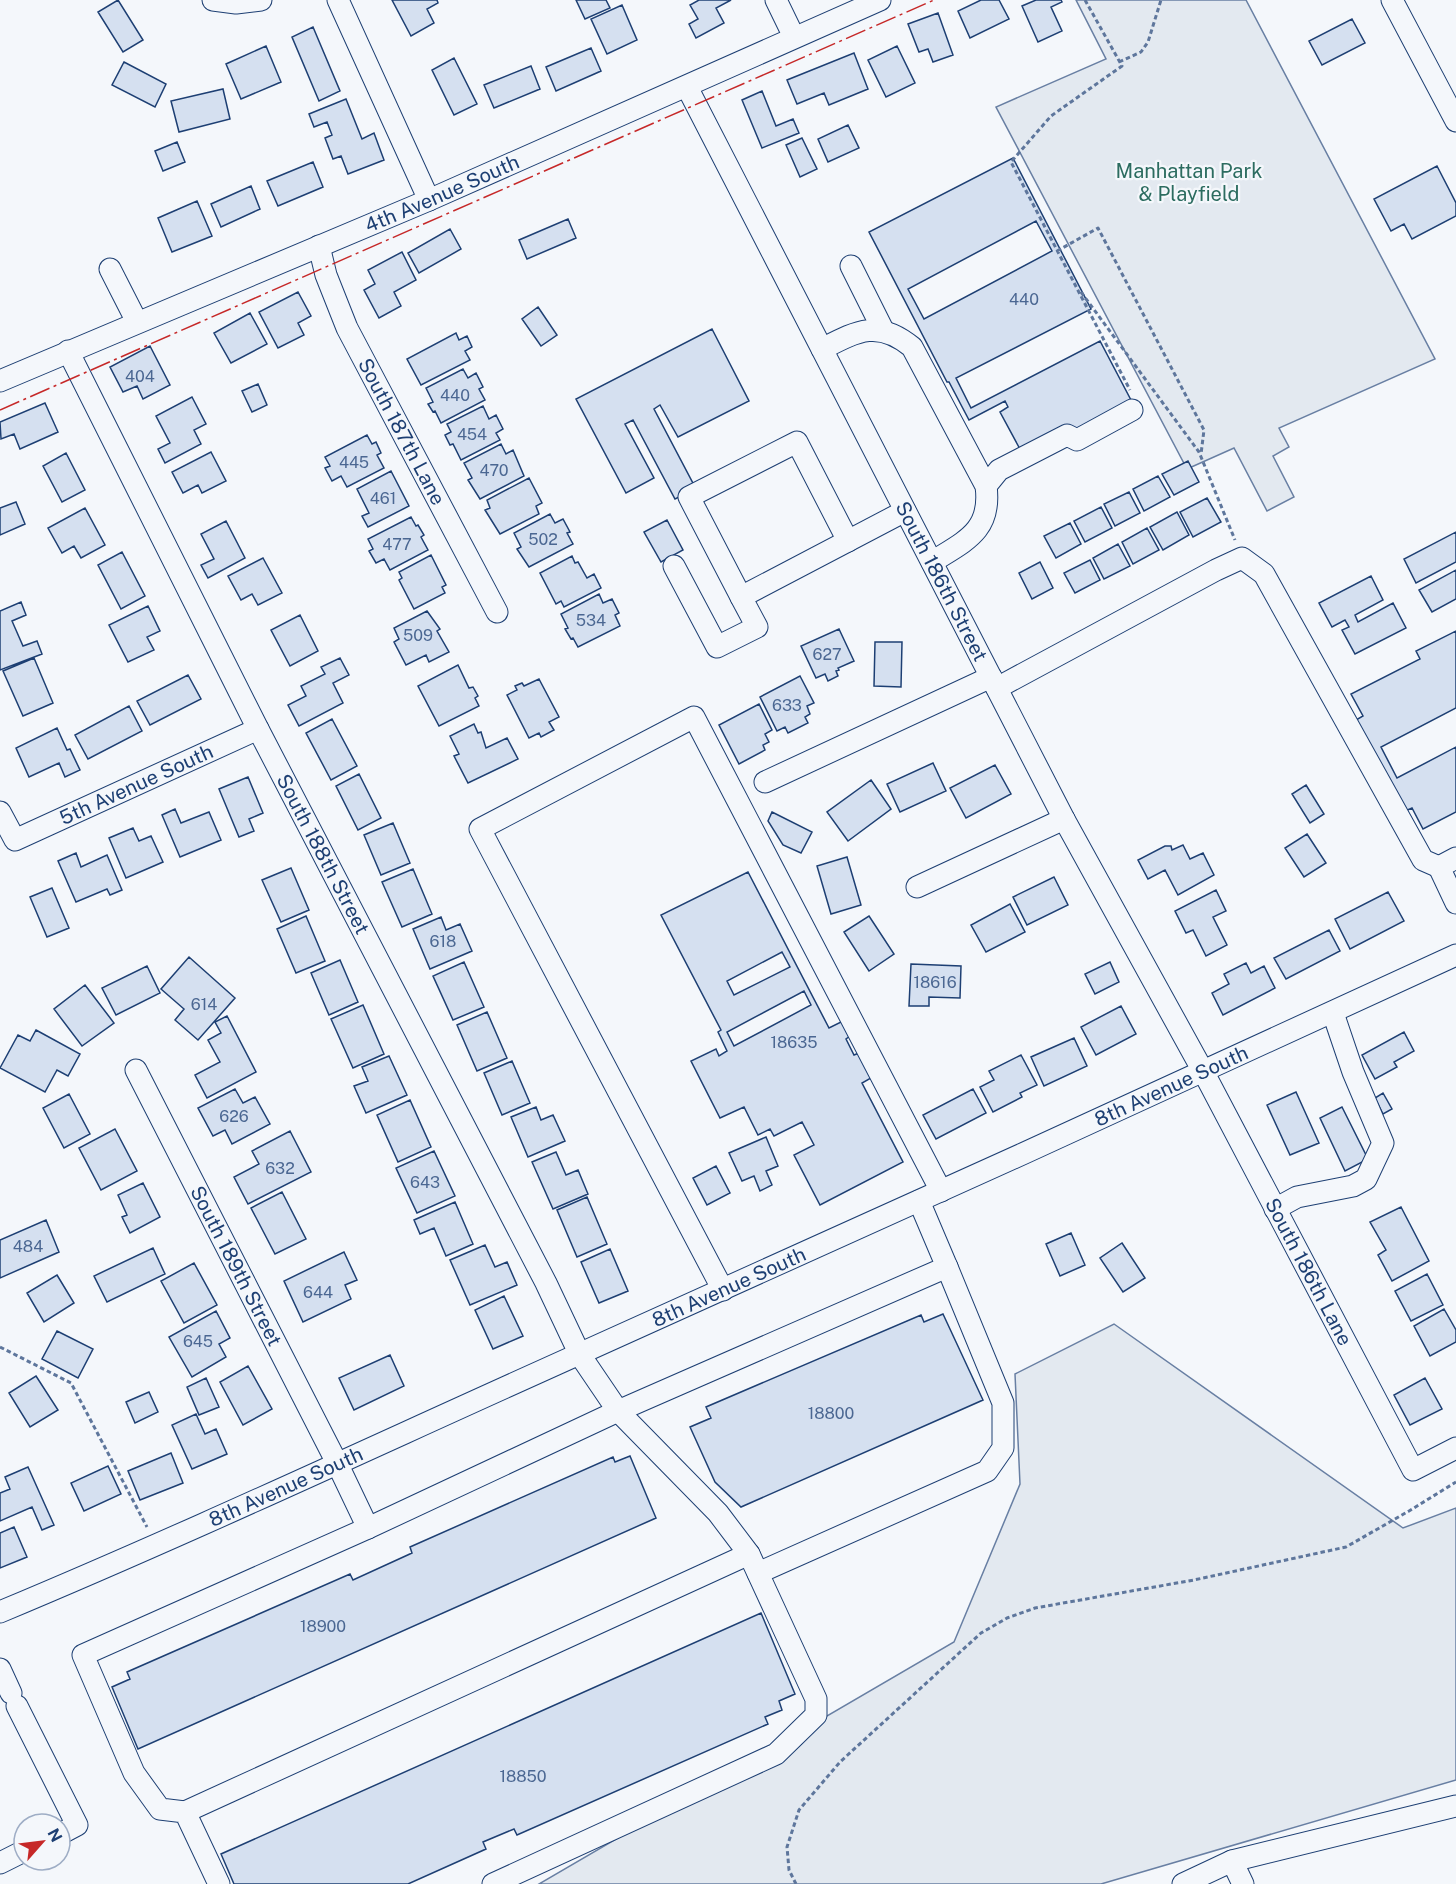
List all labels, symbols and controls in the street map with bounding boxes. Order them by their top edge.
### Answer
street label: 4th Avenue South [361,150,523,238]
park label: Manhattan Park & Playfield [1116,159,1262,206]
house number: 440 [1009,290,1039,309]
street label: South 187th Lane [353,354,450,509]
house number: 404 [125,367,155,386]
house number: 440 [440,386,470,405]
house number: 454 [457,425,487,444]
house number: 445 [339,453,369,472]
house number: 470 [479,461,509,480]
house number: 461 [370,489,396,508]
street label: South 186th Street [890,497,993,665]
house number: 502 [528,530,558,549]
house number: 477 [382,535,412,554]
house number: 534 [576,611,606,630]
house number: 509 [403,626,433,645]
house number: 627 [812,645,842,664]
house number: 633 [772,696,802,715]
street label: 5th Avenue South [56,739,217,830]
street label: South 188th Street [272,770,374,938]
house number: 618 [430,932,456,951]
house number: 18616 [913,973,957,992]
house number: 614 [191,995,217,1014]
house number: 18635 [771,1033,817,1052]
street label: 8th Avenue South [1091,1040,1252,1131]
house number: 626 [219,1107,249,1126]
house number: 632 [265,1159,295,1178]
house number: 643 [410,1173,440,1192]
street label: South 189th Street [185,1182,287,1350]
street label: South 186th Lane [1260,1194,1357,1350]
house number: 484 [13,1237,43,1256]
street label: 8th Avenue South [648,1242,810,1332]
house number: 644 [303,1283,333,1302]
house number: 645 [183,1332,213,1351]
house number: 18800 [808,1404,854,1423]
street label: 8th Avenue South [205,1442,367,1532]
house number: 18900 [300,1617,346,1636]
house number: 18850 [499,1767,547,1786]
north arrow [12,1812,72,1872]
text: N [43,1825,66,1845]

